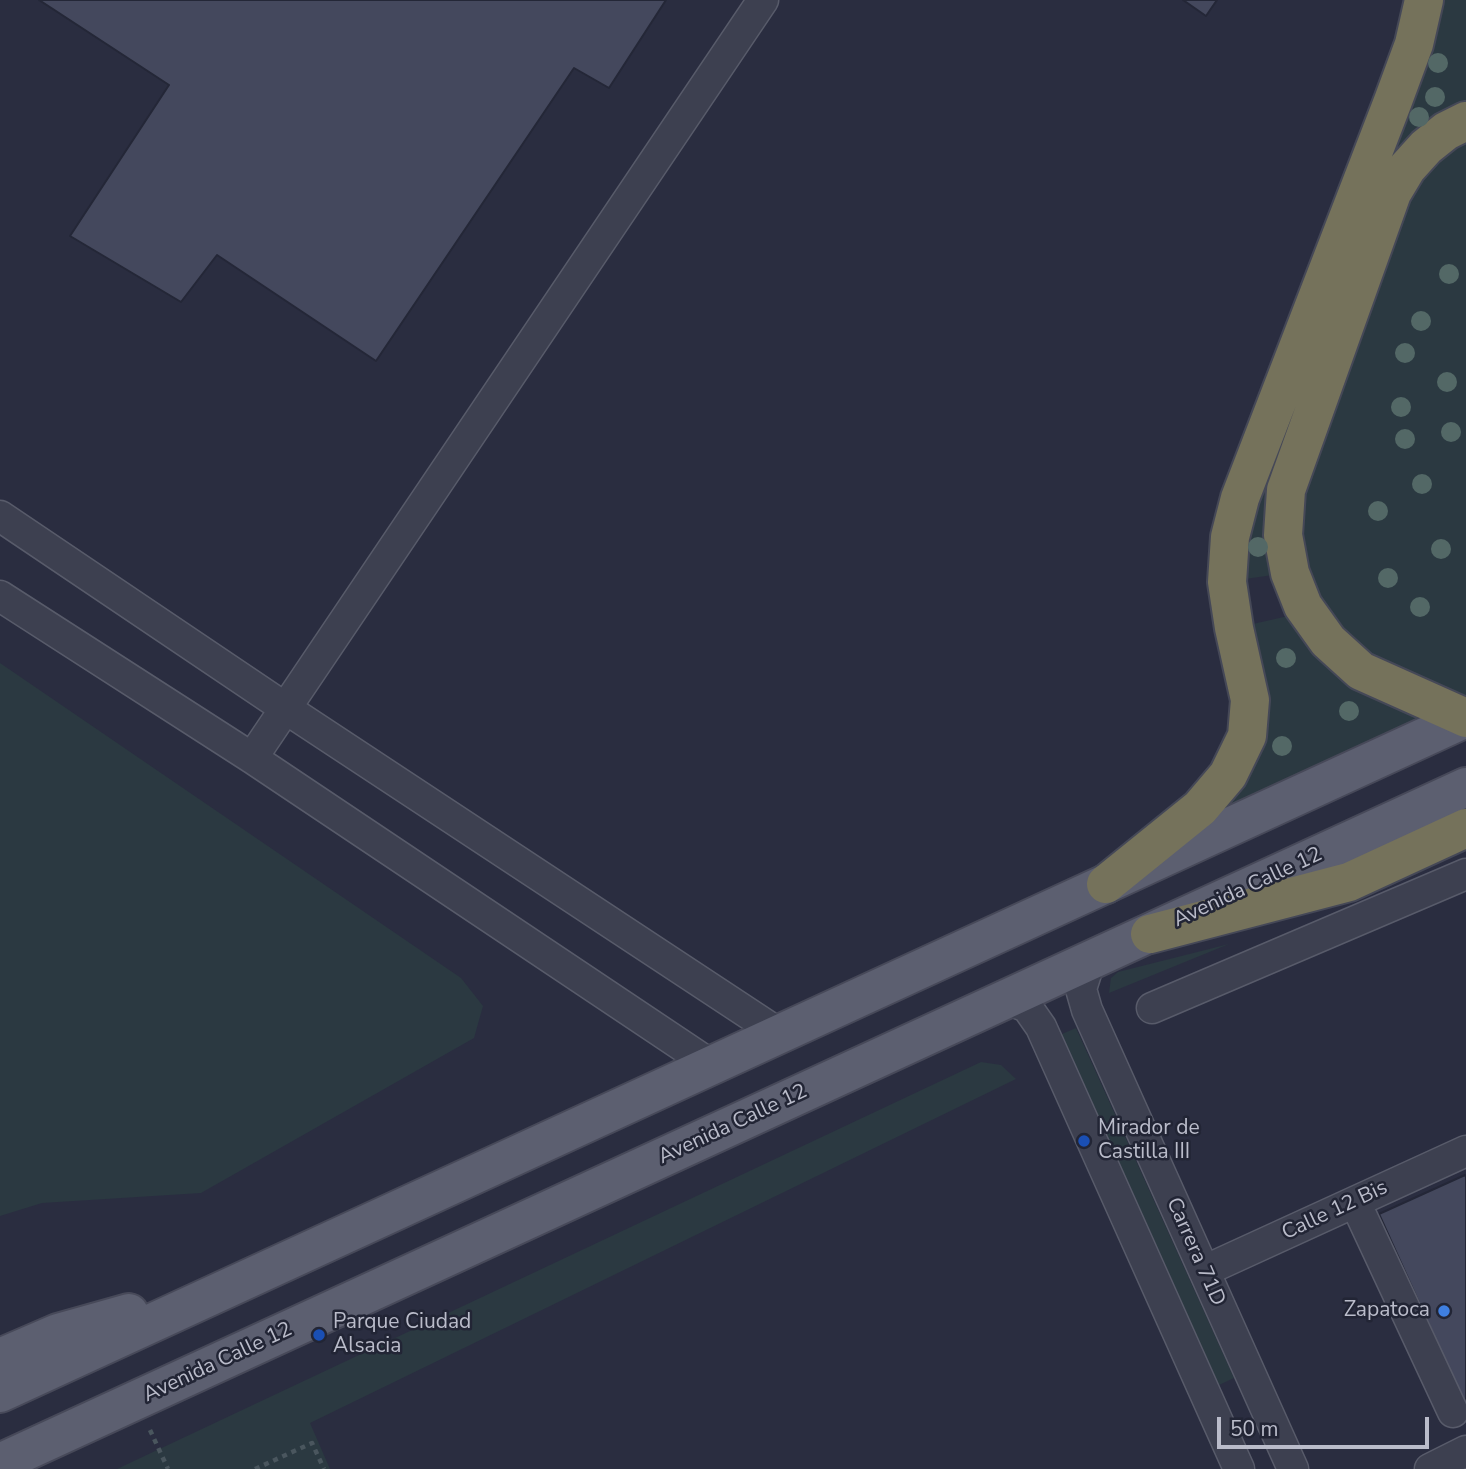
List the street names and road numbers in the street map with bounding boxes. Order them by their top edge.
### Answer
street label: Avenida Calle 12 [1170,843,1326,933]
street label: Avenida Calle 12 [655,1080,811,1170]
street label: Calle 12 Bis [1278,1176,1392,1246]
street label: Carrera 71D [1160,1194,1230,1310]
street label: Avenida Calle 12 [140,1318,296,1408]

